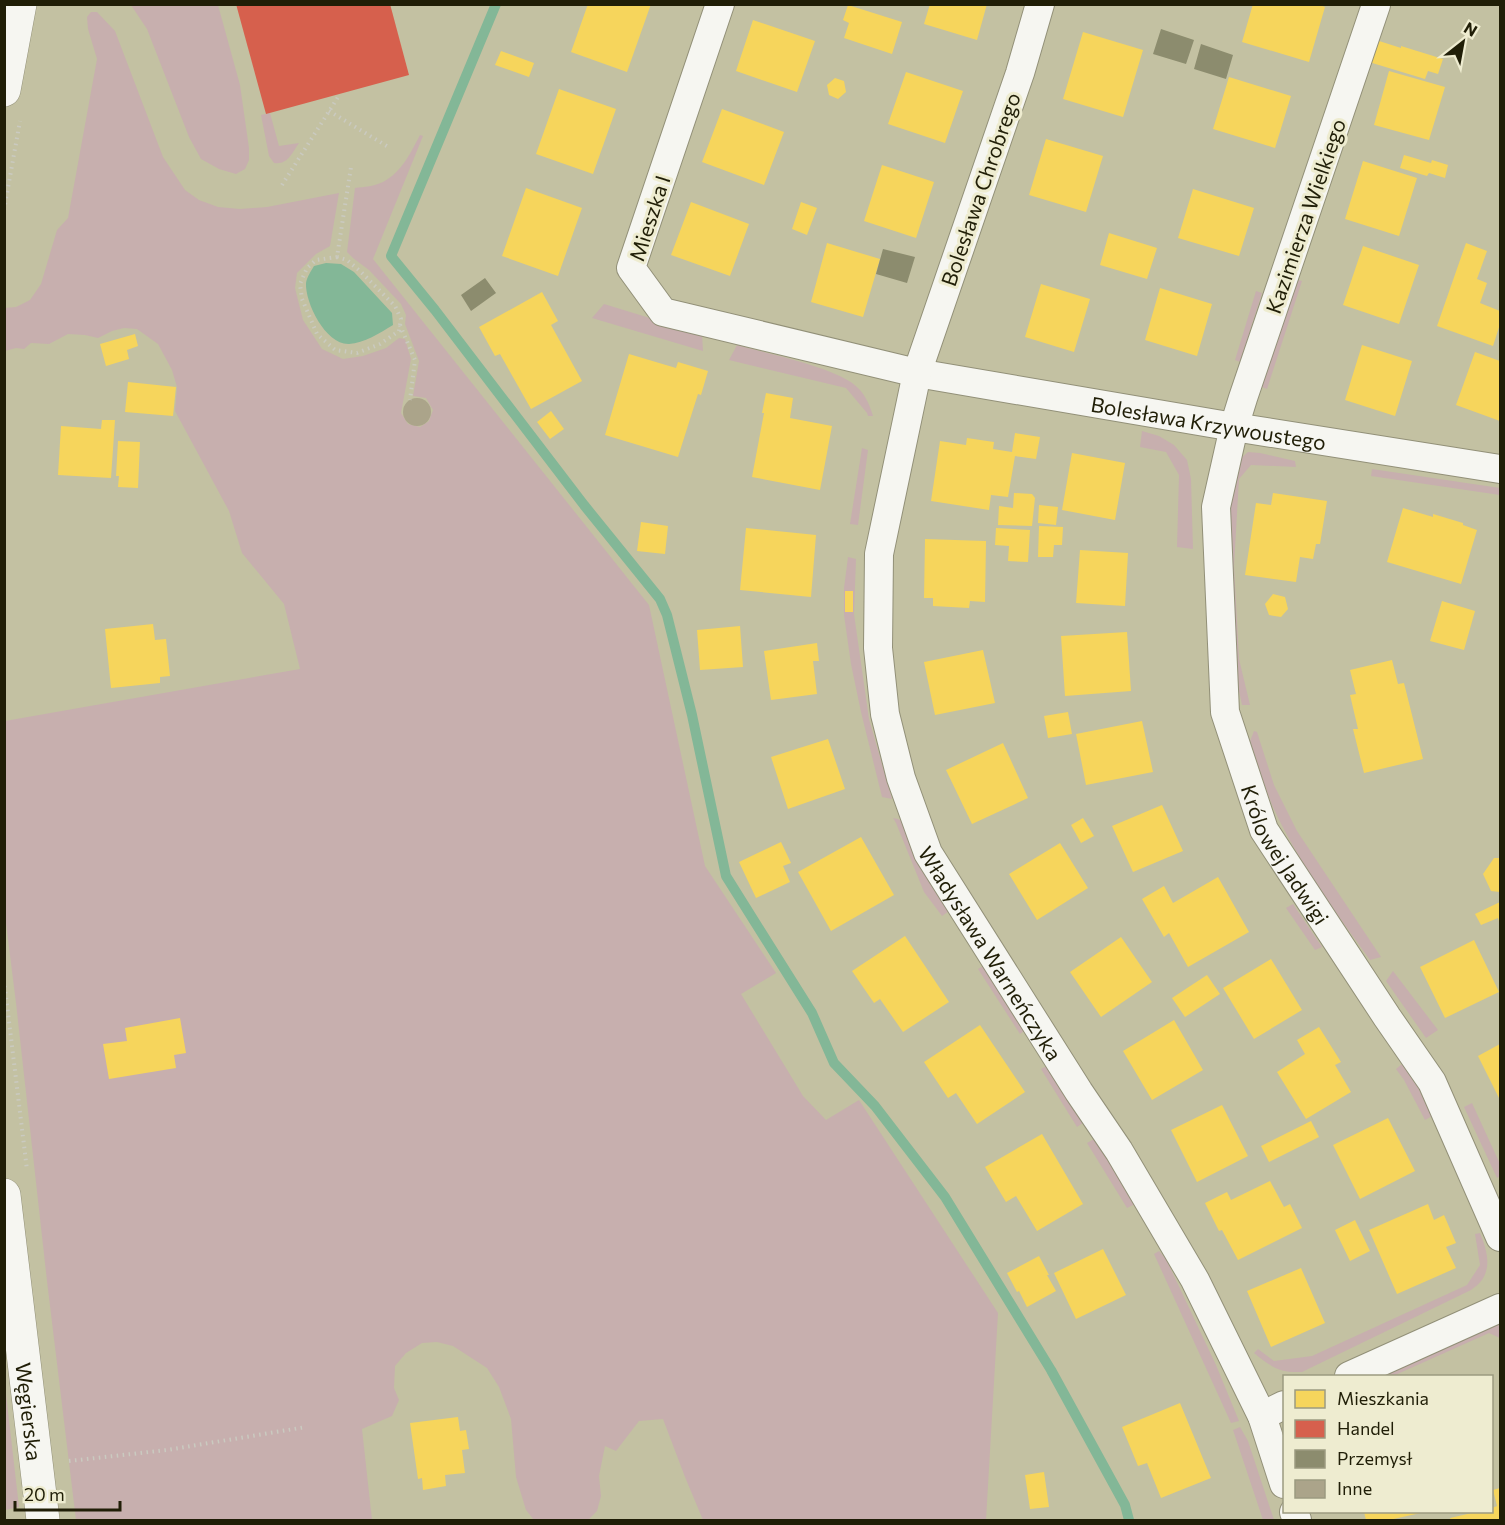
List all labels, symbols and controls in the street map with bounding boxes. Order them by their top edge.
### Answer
north arrow [1433,12,1493,72]
text: N [1461,17,1481,40]
street label: Bolesława Chrobrego [935,89,1025,289]
street label: Kazimierza Wielkiego [1260,115,1350,317]
street label: Mieszka I [623,172,675,264]
street label: Bolesława Krzywoustego [1089,390,1328,454]
street label: Królowej Jadwigi [1237,781,1335,929]
street label: Władysława Warneńczyka [914,841,1068,1064]
street label: Węgierska [12,1361,48,1462]
legend [1283,1375,1493,1513]
text: Mieszkania [1337,1387,1429,1409]
text: Handel [1337,1417,1395,1439]
text: Przemysł [1337,1447,1413,1469]
scale bar [15,1474,120,1512]
text: Inne [1337,1477,1372,1499]
text: 20 m [24,1483,65,1505]

